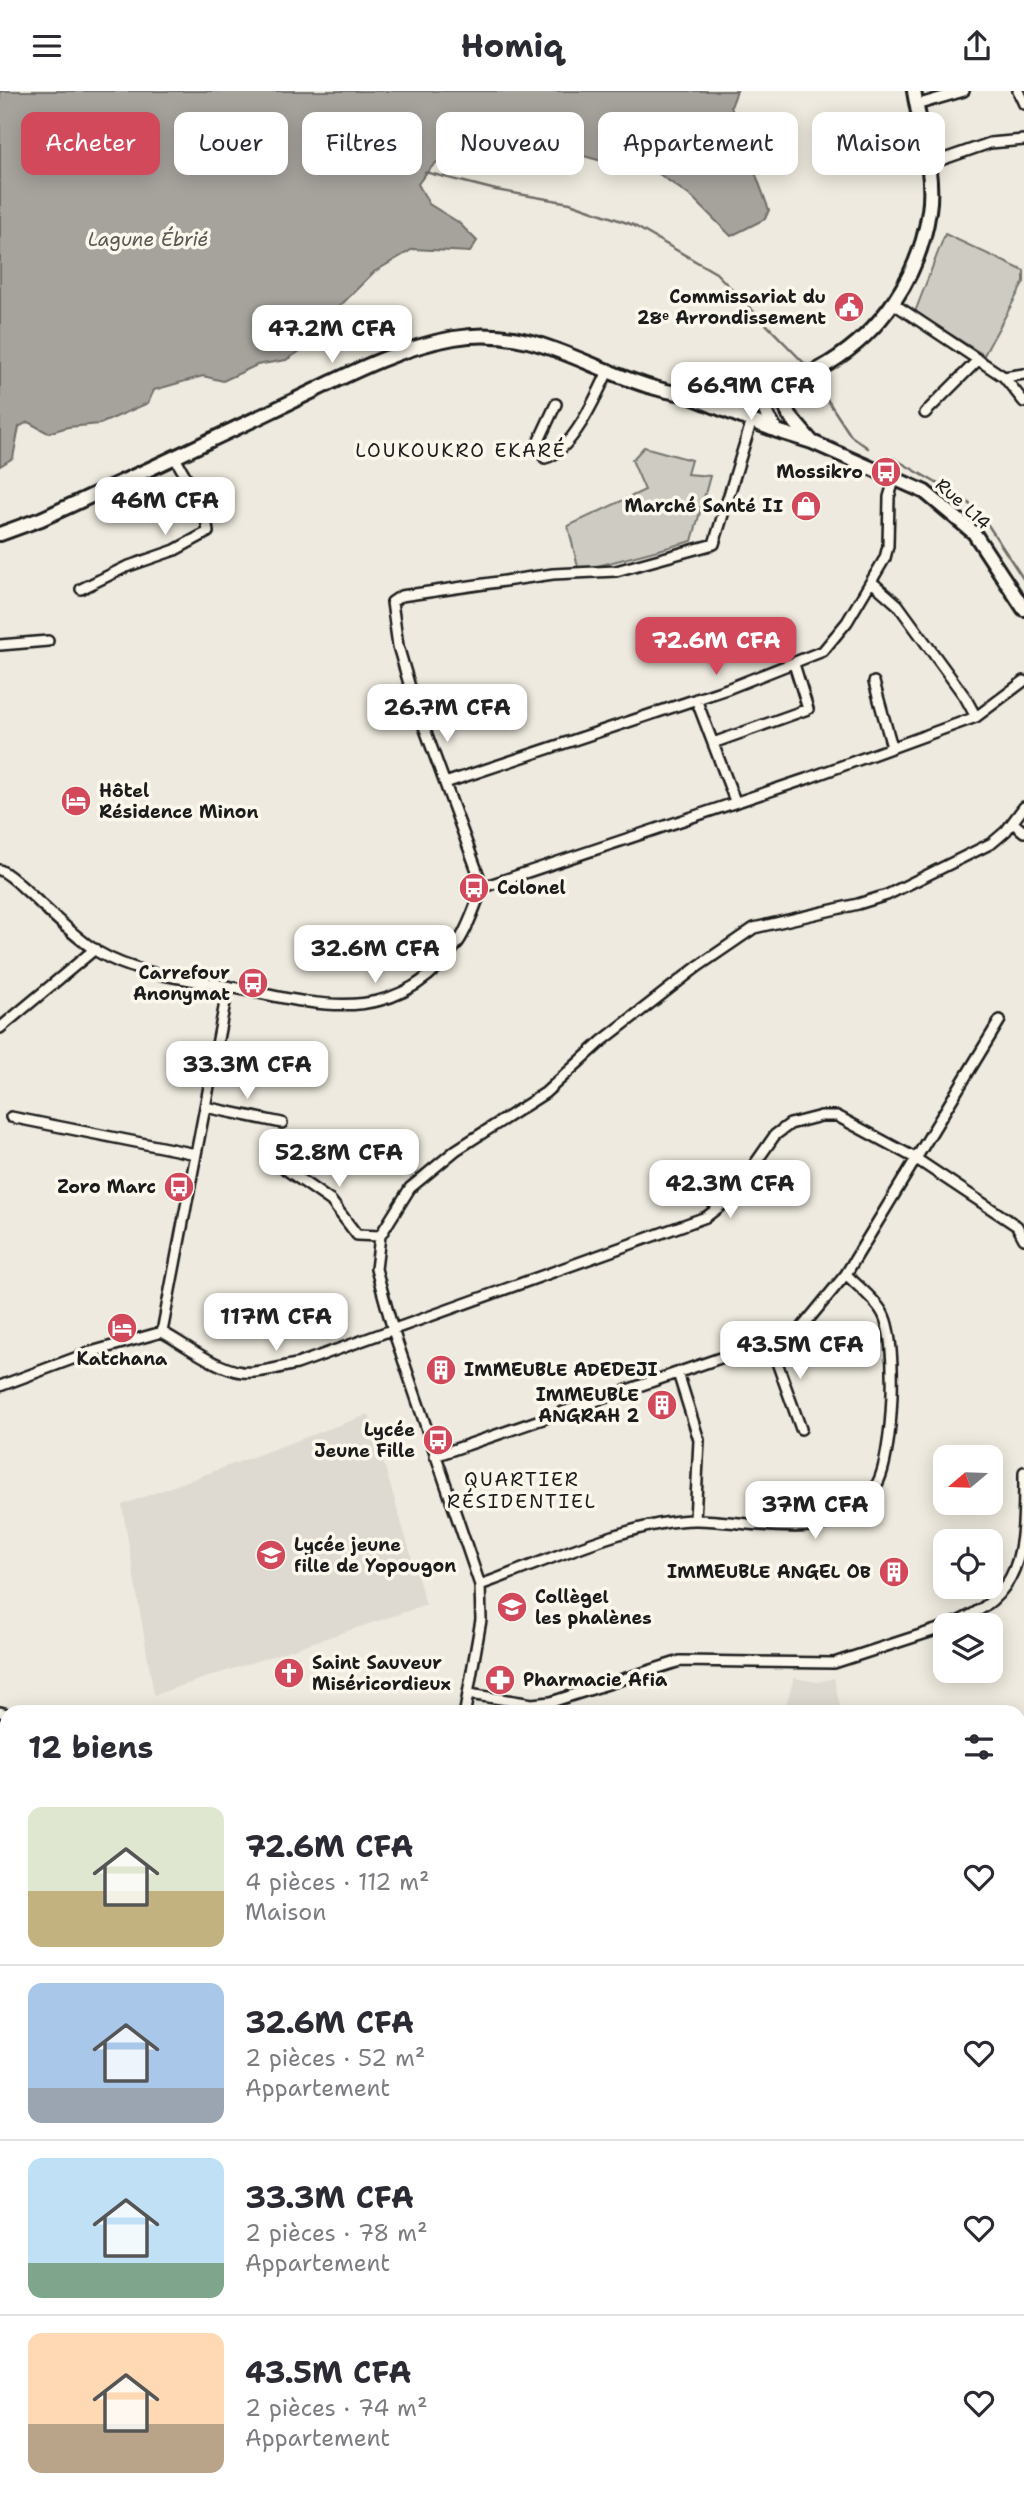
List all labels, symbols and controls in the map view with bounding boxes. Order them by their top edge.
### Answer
text: Homiq [461,24,563,67]
icon: menu [28,27,66,65]
icon: share [958,27,996,65]
chip: Acheter [21,112,160,175]
chip: Louer [174,112,288,175]
chip: Filtres [302,112,422,175]
chip: Nouveau [436,112,584,175]
chip: Appartement [598,112,798,175]
chip: Maison [812,112,945,175]
water label: Lagune Ébrié [88,226,209,252]
place label: Commissariat du 28ᵉ Arrondissement [637,285,826,330]
public building icon: Commissariat du 28ᵉ Arrondissement [832,290,866,324]
pin: 47.2M CFA [252,306,412,365]
text: 47.2M CFA [268,313,396,343]
pin: 66.9M CFA [671,363,831,422]
text: 66.9M CFA [687,370,815,400]
district label: LOUKOUKRO EKARÉ [355,437,567,463]
bus stop icon: Mossikro [869,455,903,489]
place label: Mossikro [776,460,863,484]
street label: Rue L14 [930,473,996,535]
pin: 46M CFA [100,477,230,537]
text: 46M CFA [111,485,219,515]
shop icon: Marché Santé II [789,489,823,523]
place label: Marché Santé II [624,494,783,518]
pin: 72.6M CFA [636,617,796,677]
text: 72.6M CFA [651,625,781,655]
pin: 26.7M CFA [367,685,527,744]
text: 26.7M CFA [383,692,511,722]
place label: Hôtel Résidence Minon [99,779,258,824]
hotel icon: Hôtel Résidence Minon [59,784,93,818]
bus stop icon: Colonel [457,871,491,905]
place label: Colonel [497,876,566,900]
pin: 32.6M CFA [295,925,455,985]
text: 32.6M CFA [310,933,440,963]
place label: Carrefour Anonymat [133,961,230,1006]
bus stop icon: Carrefour Anonymat [236,966,270,1000]
pin: 33.3M CFA [167,1041,327,1101]
text: 33.3M CFA [182,1049,312,1079]
pin: 52.8M CFA [259,1129,419,1189]
text: 52.8M CFA [275,1137,403,1167]
pin: 42.3M CFA [650,1161,810,1220]
text: 42.3M CFA [665,1168,795,1198]
bus stop icon: Zoro Marc [162,1170,196,1204]
place label: Zoro Marc [57,1175,156,1199]
pin: 117M CFA [204,1293,348,1353]
text: 117M CFA [220,1301,332,1331]
hotel icon: Katchana [105,1311,139,1345]
pin: 43.5M CFA [720,1321,880,1381]
text: 43.5M CFA [736,1329,864,1359]
place label: Katchana [77,1347,168,1371]
building icon: IMMEUBLE ADEDEJI [424,1353,458,1387]
place label: IMMEUBLE ADEDEJI [464,1358,658,1382]
place label: IMMEUBLE ANGRAH 2 [536,1383,639,1428]
building icon: IMMEUBLE ANGRAH 2 [645,1388,679,1422]
place label: Lycée Jeune Fille [314,1418,415,1463]
bus stop icon: Lycée Jeune Fille [421,1423,455,1457]
north arrow [933,1445,1003,1515]
map controls [933,1445,1003,1683]
district label: QUARTIER RÉSIDENTIEL [447,1467,597,1514]
pin: 37M CFA [750,1481,880,1541]
text: 37M CFA [761,1489,869,1519]
button: locate [933,1529,1003,1599]
place label: Lycée jeune fille de Yopougon [294,1533,456,1578]
school or university icon: Lycée jeune fille de Yopougon [254,1538,288,1572]
building icon: IMMEUBLE ANGEL OB [877,1555,911,1589]
place label: IMMEUBLE ANGEL OB [667,1560,871,1584]
place label: Collègel les phalènes [535,1585,652,1630]
school or university icon: Collègel les phalènes [495,1590,529,1624]
button: layers [933,1613,1003,1683]
place label: Saint Sauveur Miséricordieux [312,1651,451,1696]
church icon: Saint Sauveur Miséricordieux [272,1656,306,1690]
pharmacy icon: Pharmacie Afia [483,1663,517,1697]
place label: Pharmacie Afia [523,1668,668,1692]
text: 12 biens [28,1727,153,1768]
icon: filters [960,1728,998,1766]
text: 72.6M CFA [245,1826,414,1867]
icon: home [84,1835,168,1919]
icon: heart [960,1858,998,1896]
text: 4 pièces · 112 m² [245,1867,430,1897]
text: Maison [245,1897,326,1927]
text: 32.6M CFA [245,2002,414,2043]
icon: home [84,2011,168,2095]
icon: heart [960,2034,998,2072]
text: 2 pièces · 52 m² [245,2043,425,2073]
text: Appartement [245,2073,390,2103]
text: 33.3M CFA [245,2177,414,2218]
icon: home [84,2186,168,2270]
icon: heart [960,2209,998,2247]
text: 2 pièces · 78 m² [245,2218,428,2248]
text: Appartement [245,2248,390,2278]
text: 43.5M CFA [245,2352,411,2393]
icon: home [84,2361,168,2445]
icon: heart [960,2384,998,2422]
text: 2 pièces · 74 m² [245,2393,428,2423]
text: Appartement [245,2423,390,2453]

